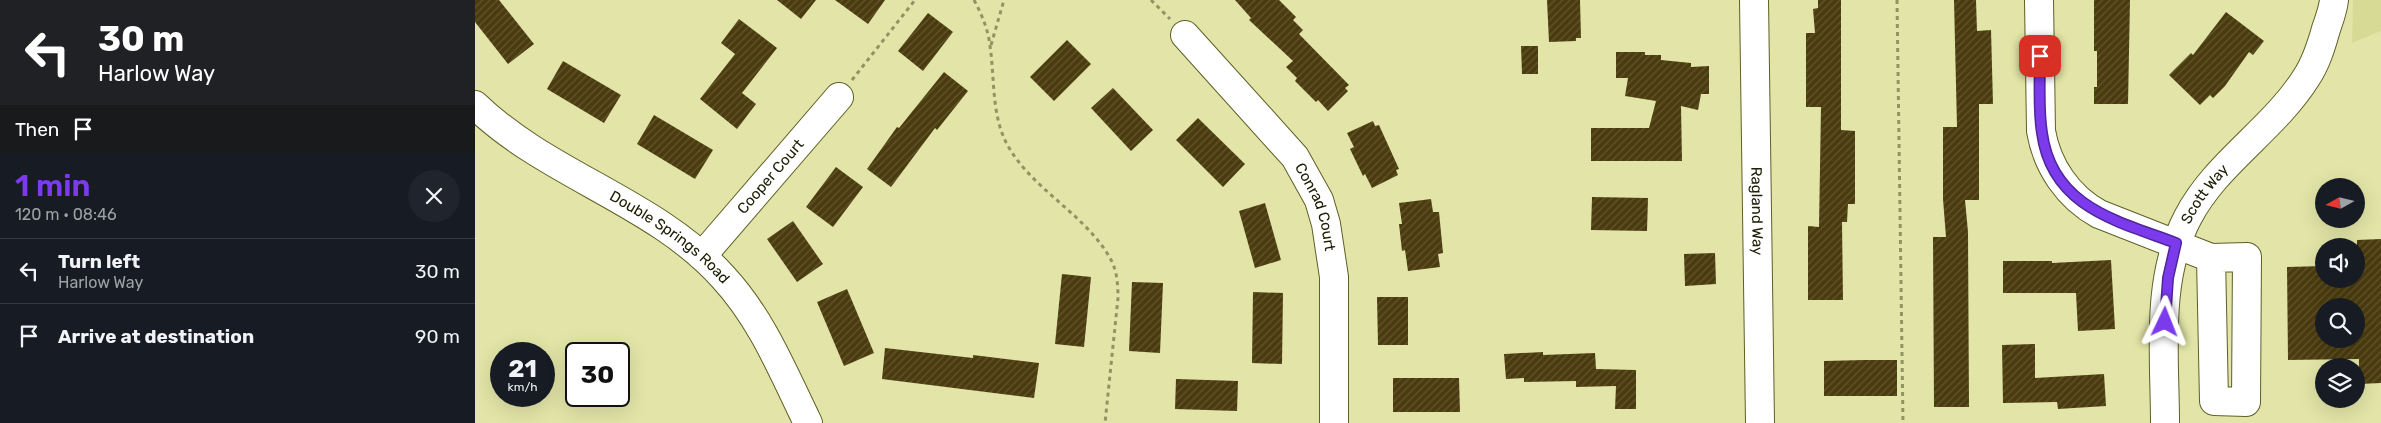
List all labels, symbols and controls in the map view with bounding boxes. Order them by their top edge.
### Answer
text: 30 m [98,18,184,60]
icon: left [15,20,80,85]
pin [2019,35,2061,77]
icon: arrive [2026,42,2054,70]
text: Harlow Way [98,60,215,87]
icon: arrive [69,115,97,143]
text: Then [15,118,59,141]
street label: Cooper Court [733,135,808,218]
street label: Conrad Court [1291,160,1339,252]
street label: Scott Way [2177,160,2232,227]
street label: Ragland Way [1747,167,1767,255]
text: 1 min [15,168,90,204]
button: close [408,170,460,222]
north arrow [2315,178,2365,228]
map controls [2315,178,2365,408]
street label: Double Springs Road [606,187,733,287]
text: 120 m · 08:46 [15,205,117,224]
button: sound [2315,238,2365,288]
text: Turn left [58,250,140,273]
icon: left [15,257,43,285]
text: 30 m [415,260,460,283]
text: Harlow Way [58,273,143,292]
position arrow [2138,295,2190,347]
button: search [2315,298,2365,348]
icon: arrive [15,322,43,350]
text: Arrive at destination [58,325,254,348]
text: 90 m [415,325,460,348]
speed limit sign: 30 [565,342,630,407]
text: 21 [508,354,537,383]
button: layers [2315,358,2365,408]
text: km/h [508,380,537,394]

